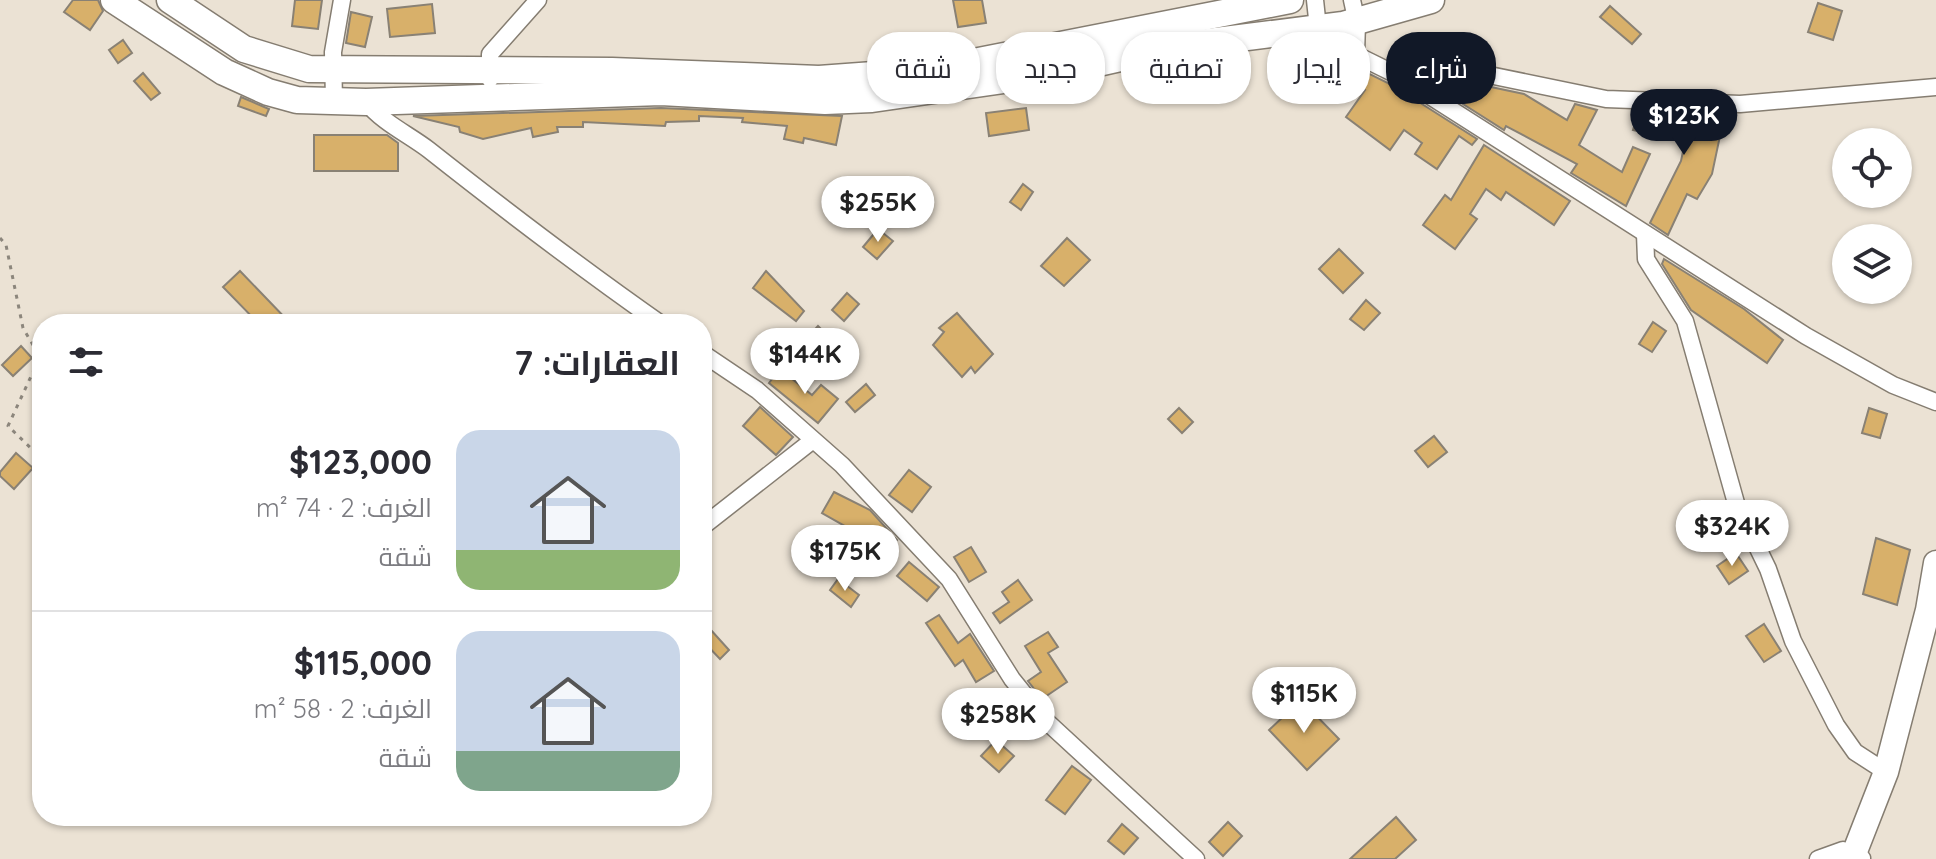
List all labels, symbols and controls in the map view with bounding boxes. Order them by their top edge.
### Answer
chip: شقة [867,32,980,104]
chip: جديد [996,32,1105,104]
chip: تصفية [1121,32,1251,104]
chip: إيجار [1267,32,1370,104]
chip: شراء [1386,32,1496,104]
pin: $123K [1628,89,1740,157]
text: $123K [1648,98,1720,131]
map controls [1832,128,1912,304]
button: locate [1832,128,1912,208]
pin: $255K [822,176,934,244]
text: $255K [839,185,917,218]
button: layers [1832,224,1912,304]
pin: $144K [749,328,861,396]
text: $144K [768,337,842,370]
icon: filters [64,340,108,384]
text: العقارات: 7 [514,341,680,384]
text: $123,000 [289,440,432,483]
icon: home [520,462,616,558]
text: الغرف: 2 · 74 m² [256,491,432,524]
pin: $324K [1676,500,1788,568]
text: $324K [1694,509,1770,542]
pin: $175K [789,525,901,593]
text: $175K [809,534,881,567]
text: شقة [379,540,432,573]
text: $115,000 [294,641,432,684]
icon: home [520,663,616,759]
pin: $115K [1248,667,1360,735]
text: $115K [1270,676,1338,709]
pin: $258K [942,688,1054,756]
text: الغرف: 2 · 58 m² [254,692,432,725]
text: $258K [960,697,1036,730]
text: شقة [379,741,432,774]

